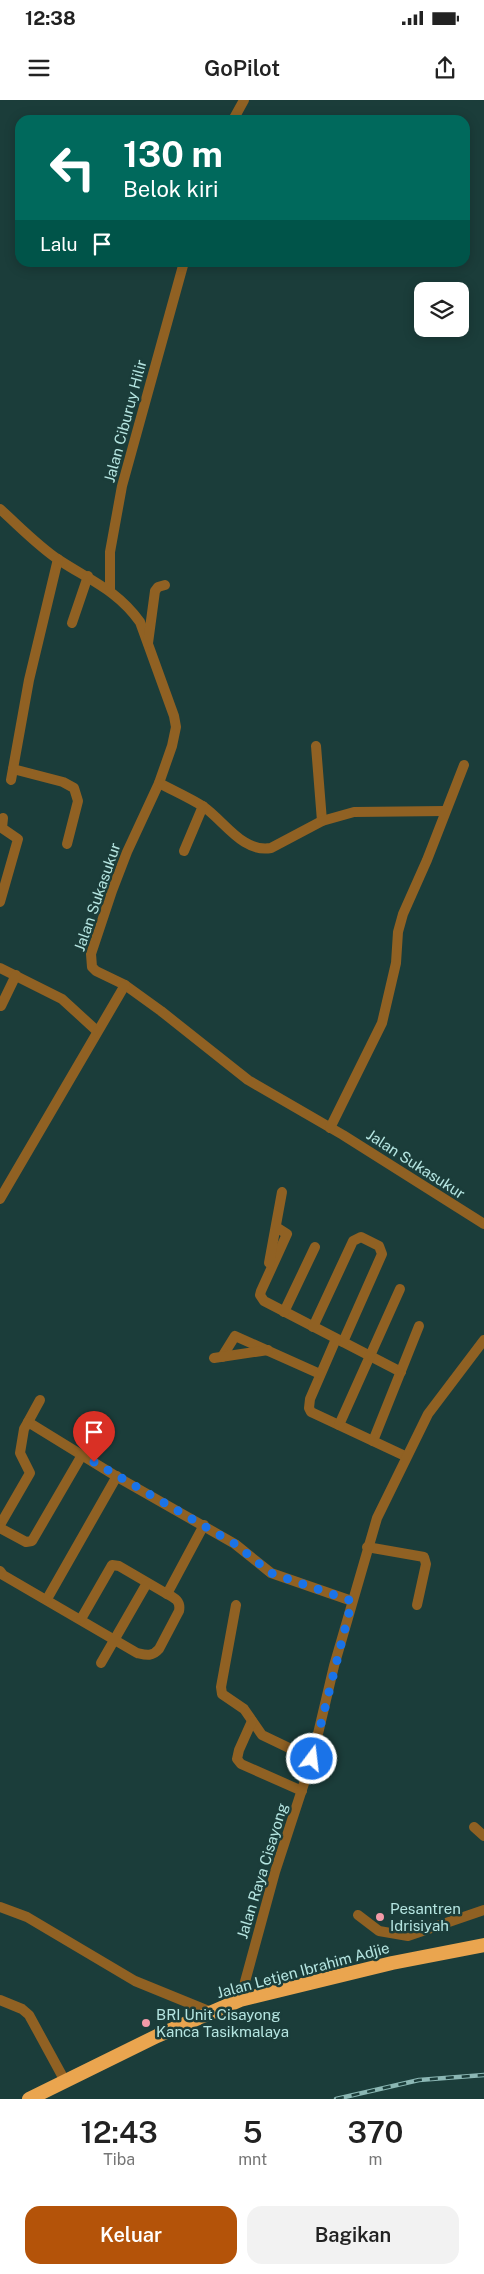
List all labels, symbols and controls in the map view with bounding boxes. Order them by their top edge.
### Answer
text: 12:38 [25,7,76,29]
icon: menu [25,54,53,82]
icon: share [431,54,459,82]
text: GoPilot [204,55,280,81]
text: 130 m [123,134,223,175]
icon: left [40,135,105,200]
text: Belok kiri [123,176,219,202]
icon: arrive [88,230,116,258]
text: Lalu [40,233,78,255]
map controls [414,282,469,337]
button: layers [414,282,469,337]
street label: Jalan Ciburuy Hilir [100,357,150,484]
street label: Jalan Sukasukur [70,840,124,954]
street label: Jalan Sukasukur [364,1126,468,1202]
pin [73,1411,115,1462]
icon: arrive [80,1418,108,1446]
position arrow [285,1732,337,1784]
street label: Jalan Raya Cisayong [233,1801,291,1941]
place label: Pesantren Idrisiyah [390,1900,461,1934]
marker: Pesantren Idrisiyah [374,1911,386,1923]
street label: Jalan Letjen Ibrahim Adjie [215,1939,391,2001]
place label: BRI Unit Cisayong Kanca Tasikmalaya [156,2006,289,2040]
marker: BRI Unit Cisayong Kanca Tasikmalaya [140,2017,152,2029]
text: 12:43 [80,2114,158,2150]
text: 5 [243,2114,263,2150]
text: 370 [348,2114,403,2150]
text: Tiba [103,2150,135,2169]
text: mnt [238,2150,267,2169]
text: m [369,2150,382,2169]
button: Keluar [25,2206,237,2264]
button: Bagikan [247,2206,459,2264]

